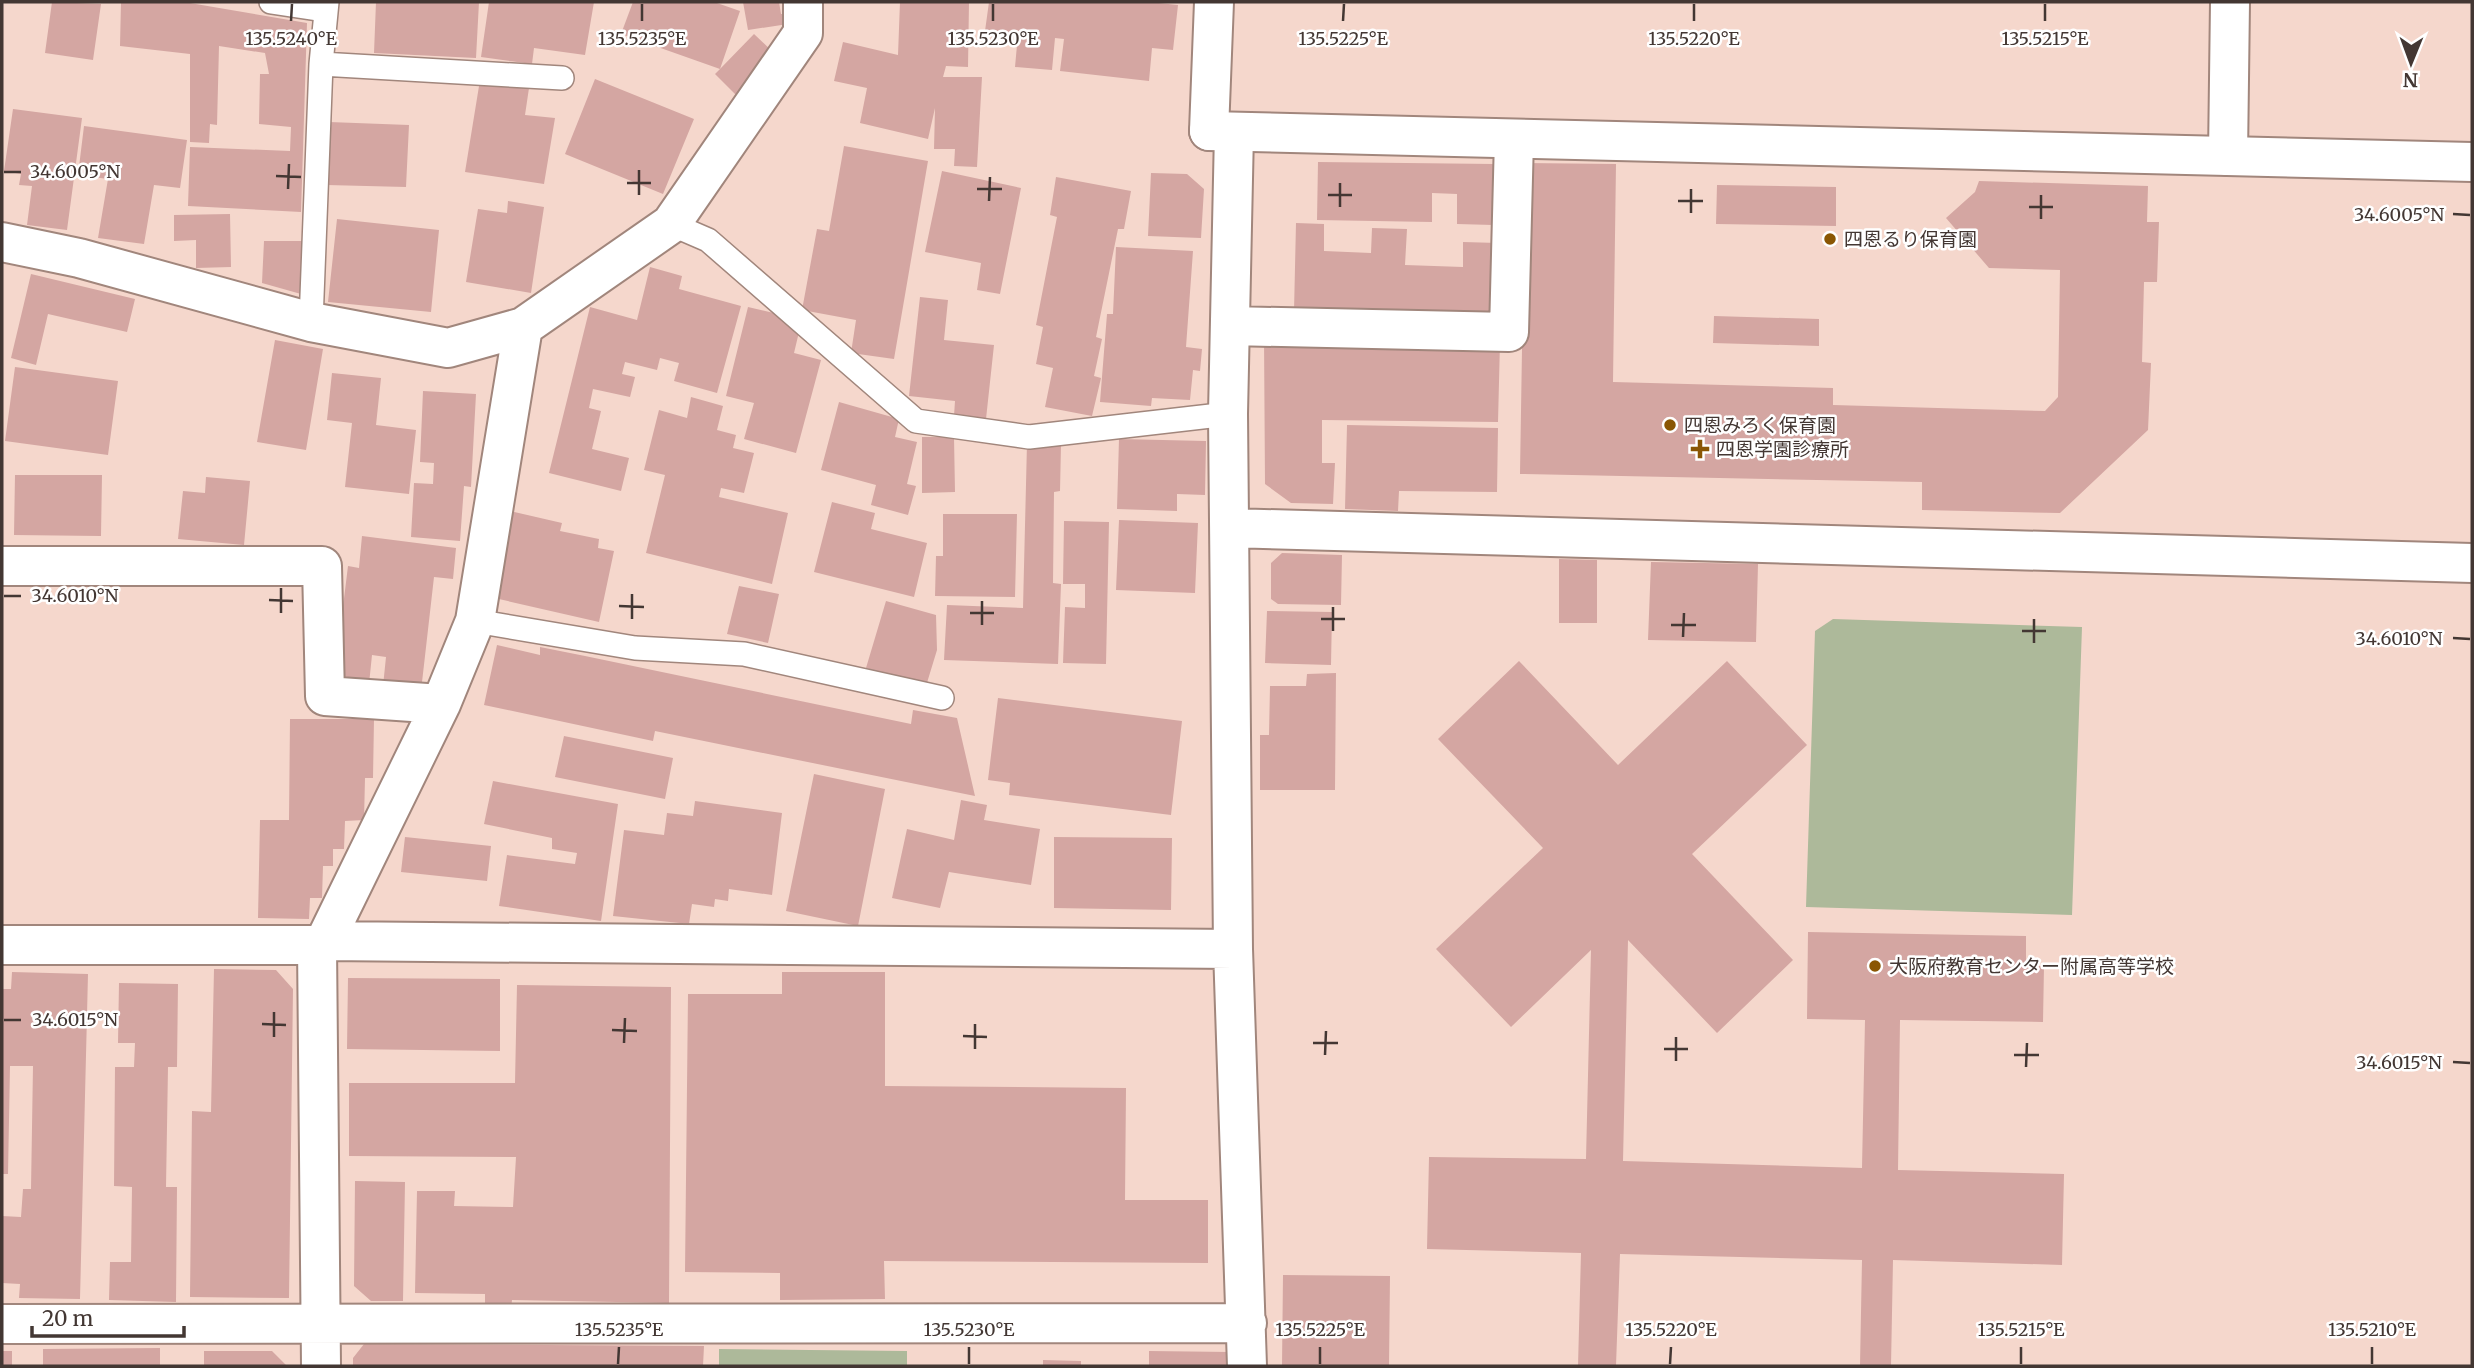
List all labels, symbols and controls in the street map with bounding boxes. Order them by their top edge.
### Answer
text: 135.5240°E [245,27,337,50]
text: 135.5235°E [598,27,687,50]
text: 135.5230°E [948,27,1039,50]
text: 135.5225°E [1298,27,1388,50]
text: 135.5220°E [1648,27,1740,50]
text: 135.5215°E [2002,27,2089,50]
north arrow [2376,28,2446,98]
text: N [2403,68,2418,92]
text: 34.6005°N [30,160,120,183]
text: 34.6005°N [2354,203,2444,226]
place label: 四恩るり保育園 [1844,227,1977,251]
marker: 四恩るり保育園 [1822,231,1838,247]
place label: 四恩みろく保育園 [1684,413,1836,437]
marker: 四恩みろく保育園 [1662,417,1678,433]
place label: 四恩学園診療所 [1716,437,1849,461]
marker: 四恩学園診療所 [1690,439,1710,459]
text: 34.6010°N [32,584,118,607]
text: 34.6010°N [2356,627,2442,650]
place label: 大阪府教育センター附属高等学校 [1889,954,2174,978]
marker: 大阪府教育センター附属高等学校 [1867,958,1883,974]
text: 34.6015°N [32,1008,118,1031]
text: 34.6015°N [2356,1051,2442,1074]
scale bar [32,1294,184,1338]
text: 20 m [42,1305,94,1332]
text: 135.5235°E [575,1318,664,1341]
text: 135.5230°E [924,1318,1015,1341]
text: 135.5225°E [1275,1318,1365,1341]
text: 135.5220°E [1625,1318,1717,1341]
text: 135.5215°E [1978,1318,2065,1341]
text: 135.5210°E [2328,1318,2417,1341]

